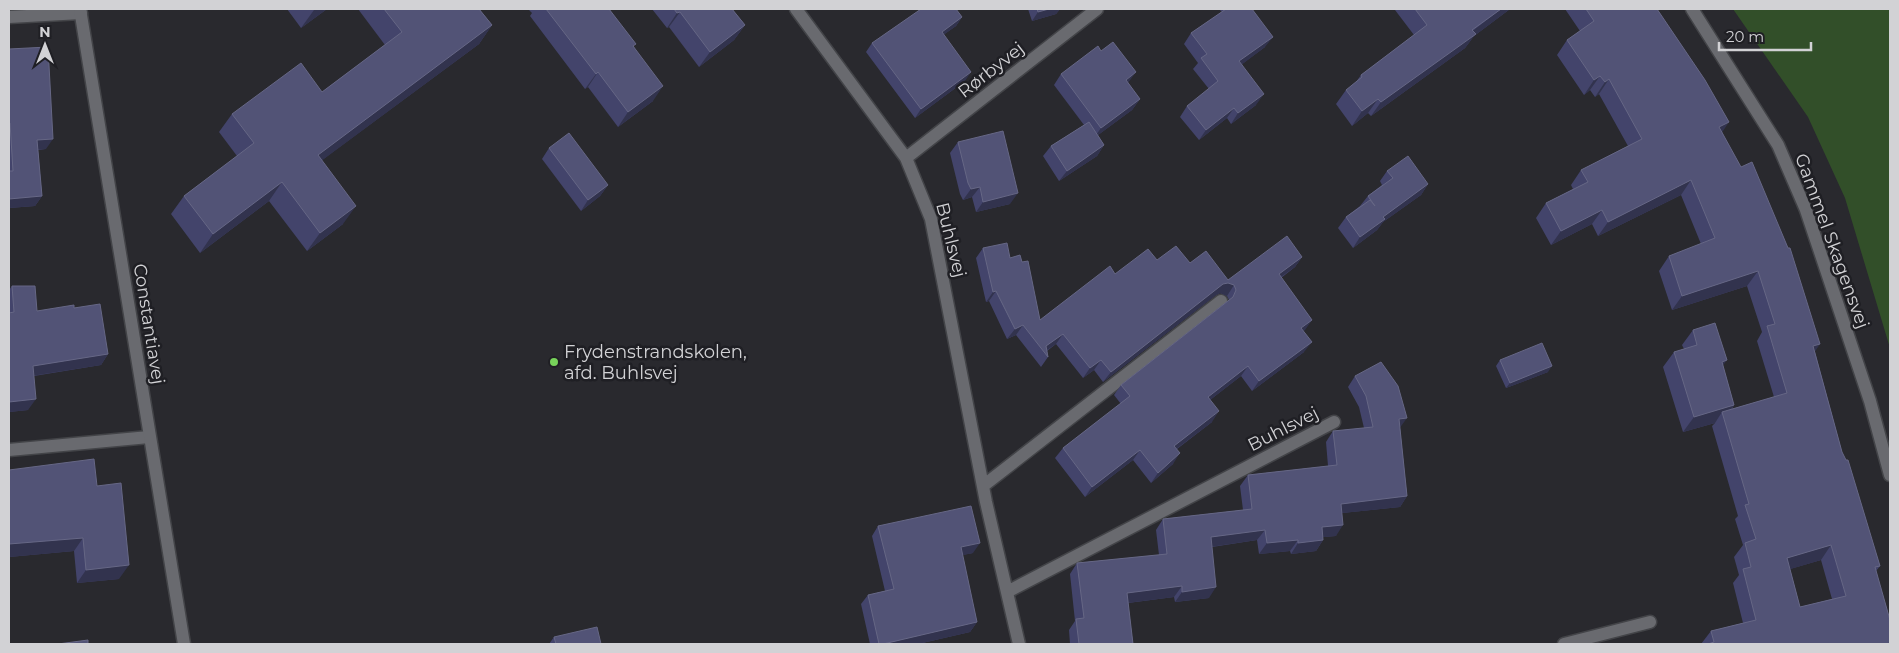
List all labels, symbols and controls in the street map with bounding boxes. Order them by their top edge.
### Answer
north arrow [20,20,70,70]
scale bar [1719,20,1812,52]
text: N [39,23,51,41]
text: 20 m [1726,27,1764,46]
street label: Rørbyvej [953,37,1029,103]
street label: Gammel Skagensvej [1790,151,1874,331]
street label: Buhlsvej [931,200,971,280]
street label: Constantiavej [129,262,169,386]
place label: Frydenstrandskolen, afd. Buhlsvej [564,341,747,384]
marker: Frydenstrandskolen, afd. Buhlsvej [548,356,560,368]
street label: Buhlsvej [1244,402,1322,456]

